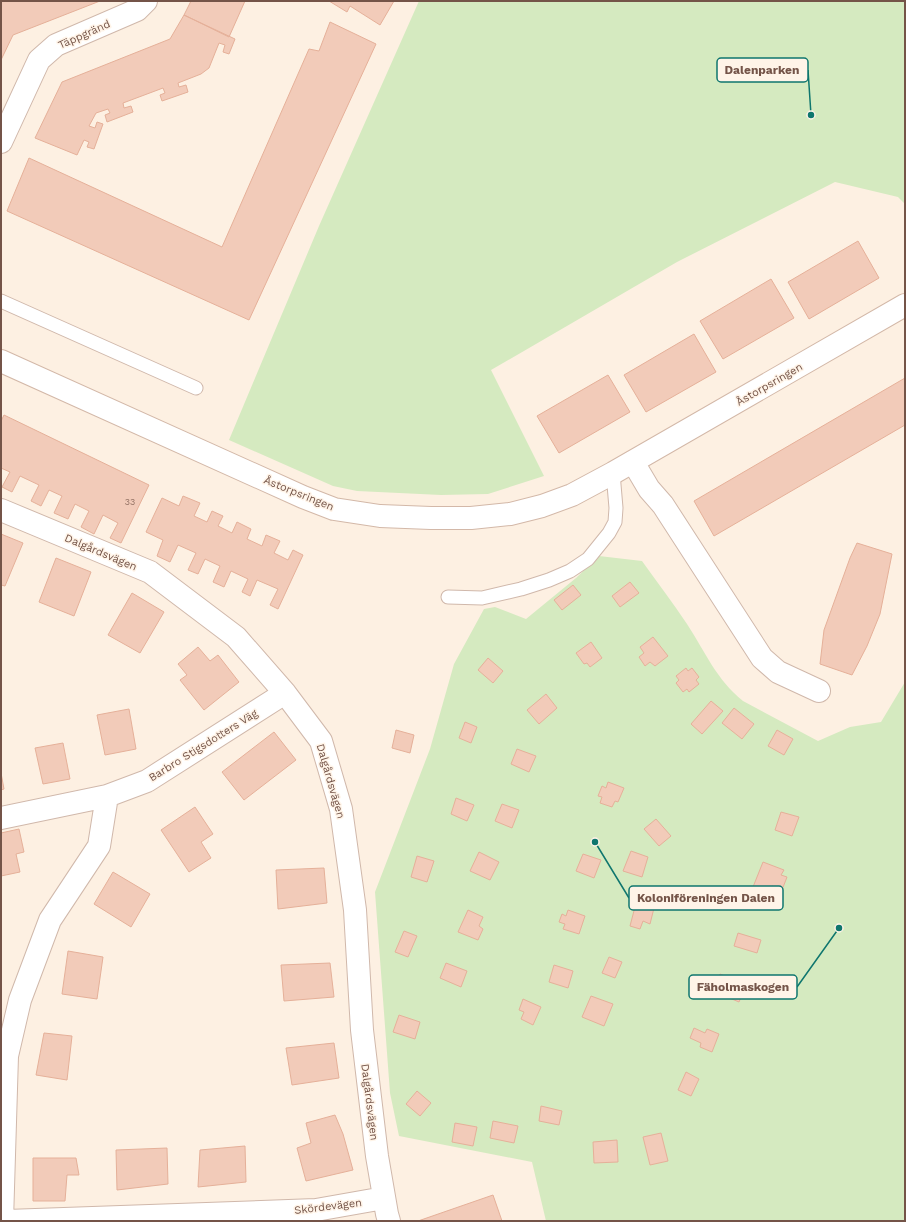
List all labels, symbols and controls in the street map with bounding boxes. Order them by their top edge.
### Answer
street label: Täppgränd [56,17,112,52]
callout: Dalenparken [717,58,808,82]
text: Dalenparken [725,63,799,77]
street label: Åstorpsringen [734,360,805,409]
street label: Åstorpsringen [262,473,336,513]
house number: 33 [125,497,135,507]
street label: Dalgårdsvägen [63,531,139,574]
street label: Barbro Stigsdotters Väg [146,706,260,784]
street label: Dalgårdsvägen [314,742,347,820]
callout: Koloniföreningen Dalen [629,886,783,910]
text: Koloniföreningen Dalen [637,891,775,905]
callout: Fäholmaskogen [689,975,797,999]
text: Fäholmaskogen [697,980,789,994]
street label: Dalgårdsvägen [358,1063,381,1141]
street label: Skördevägen [294,1196,363,1217]

